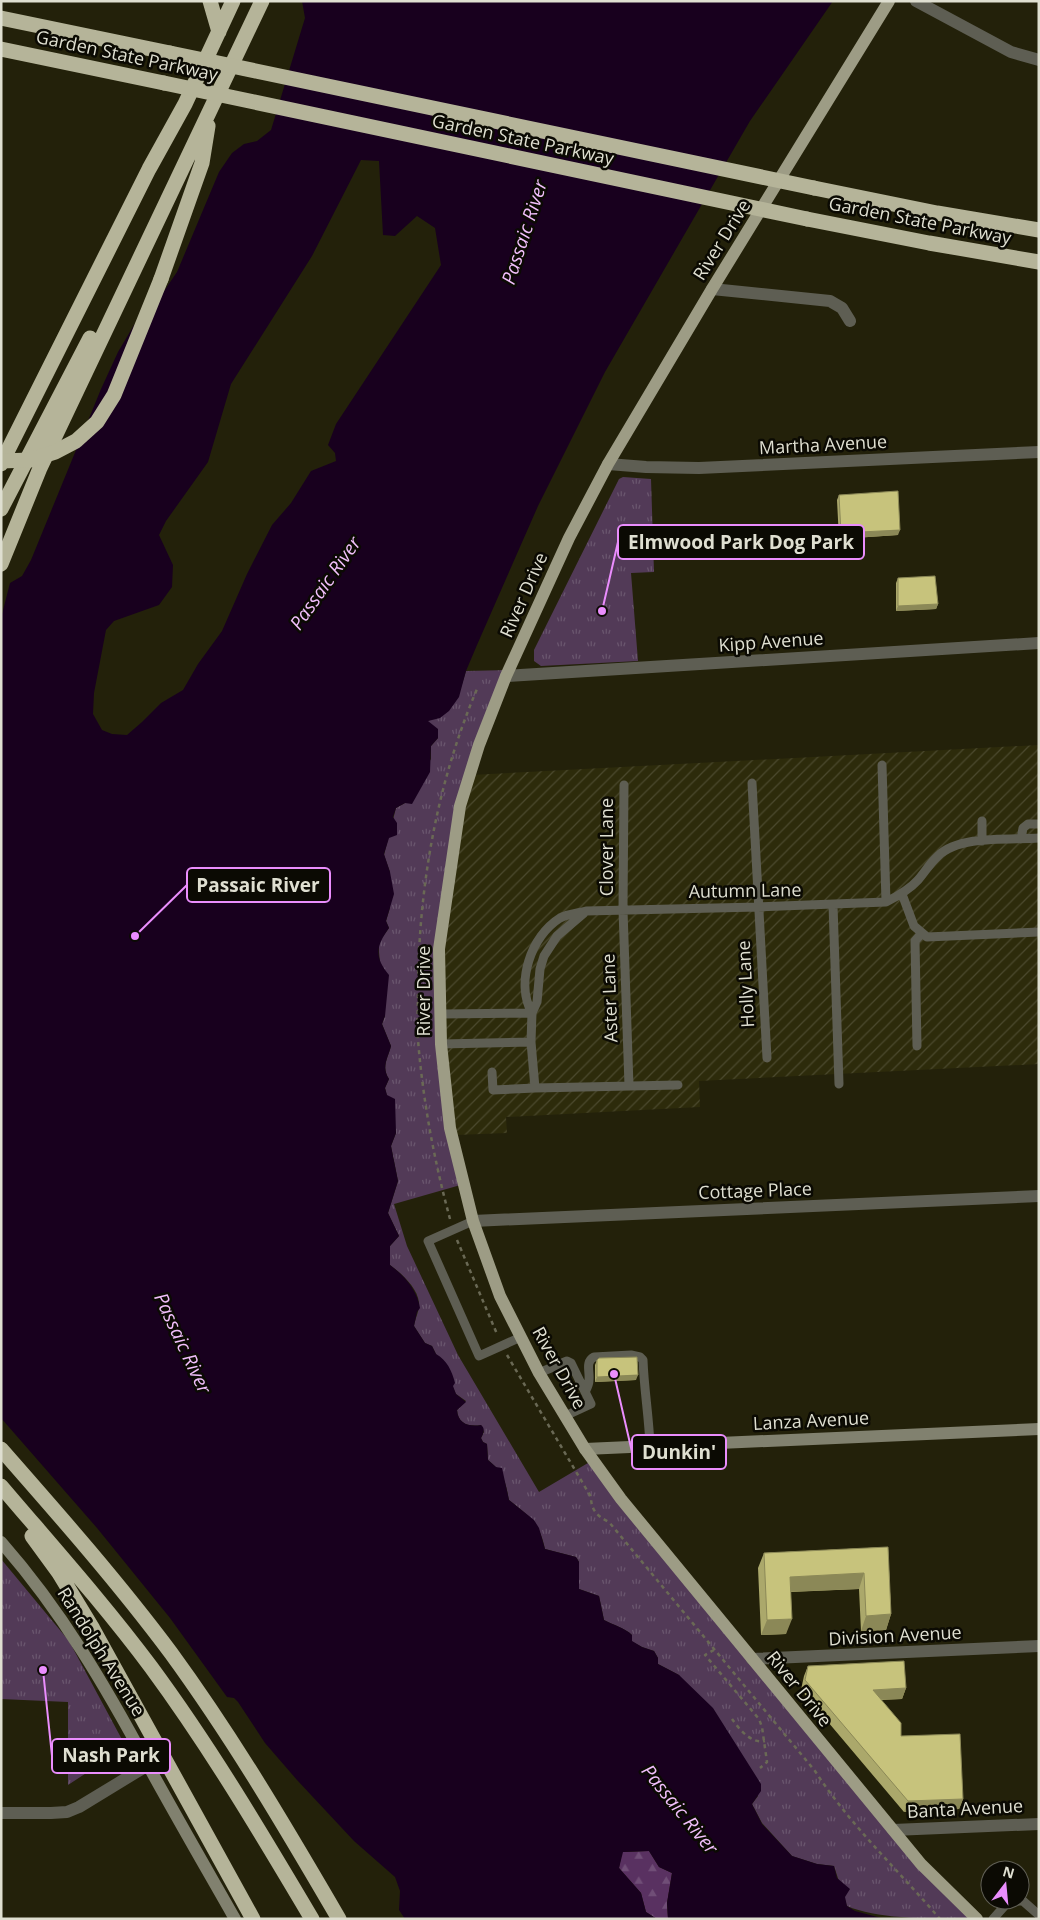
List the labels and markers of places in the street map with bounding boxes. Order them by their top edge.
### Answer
callout: Elmwood Park Dog Park [618,525,864,559]
callout: Passaic River [187,868,330,902]
callout: Dunkin' [632,1435,726,1469]
callout: Nash Park [52,1739,170,1773]

